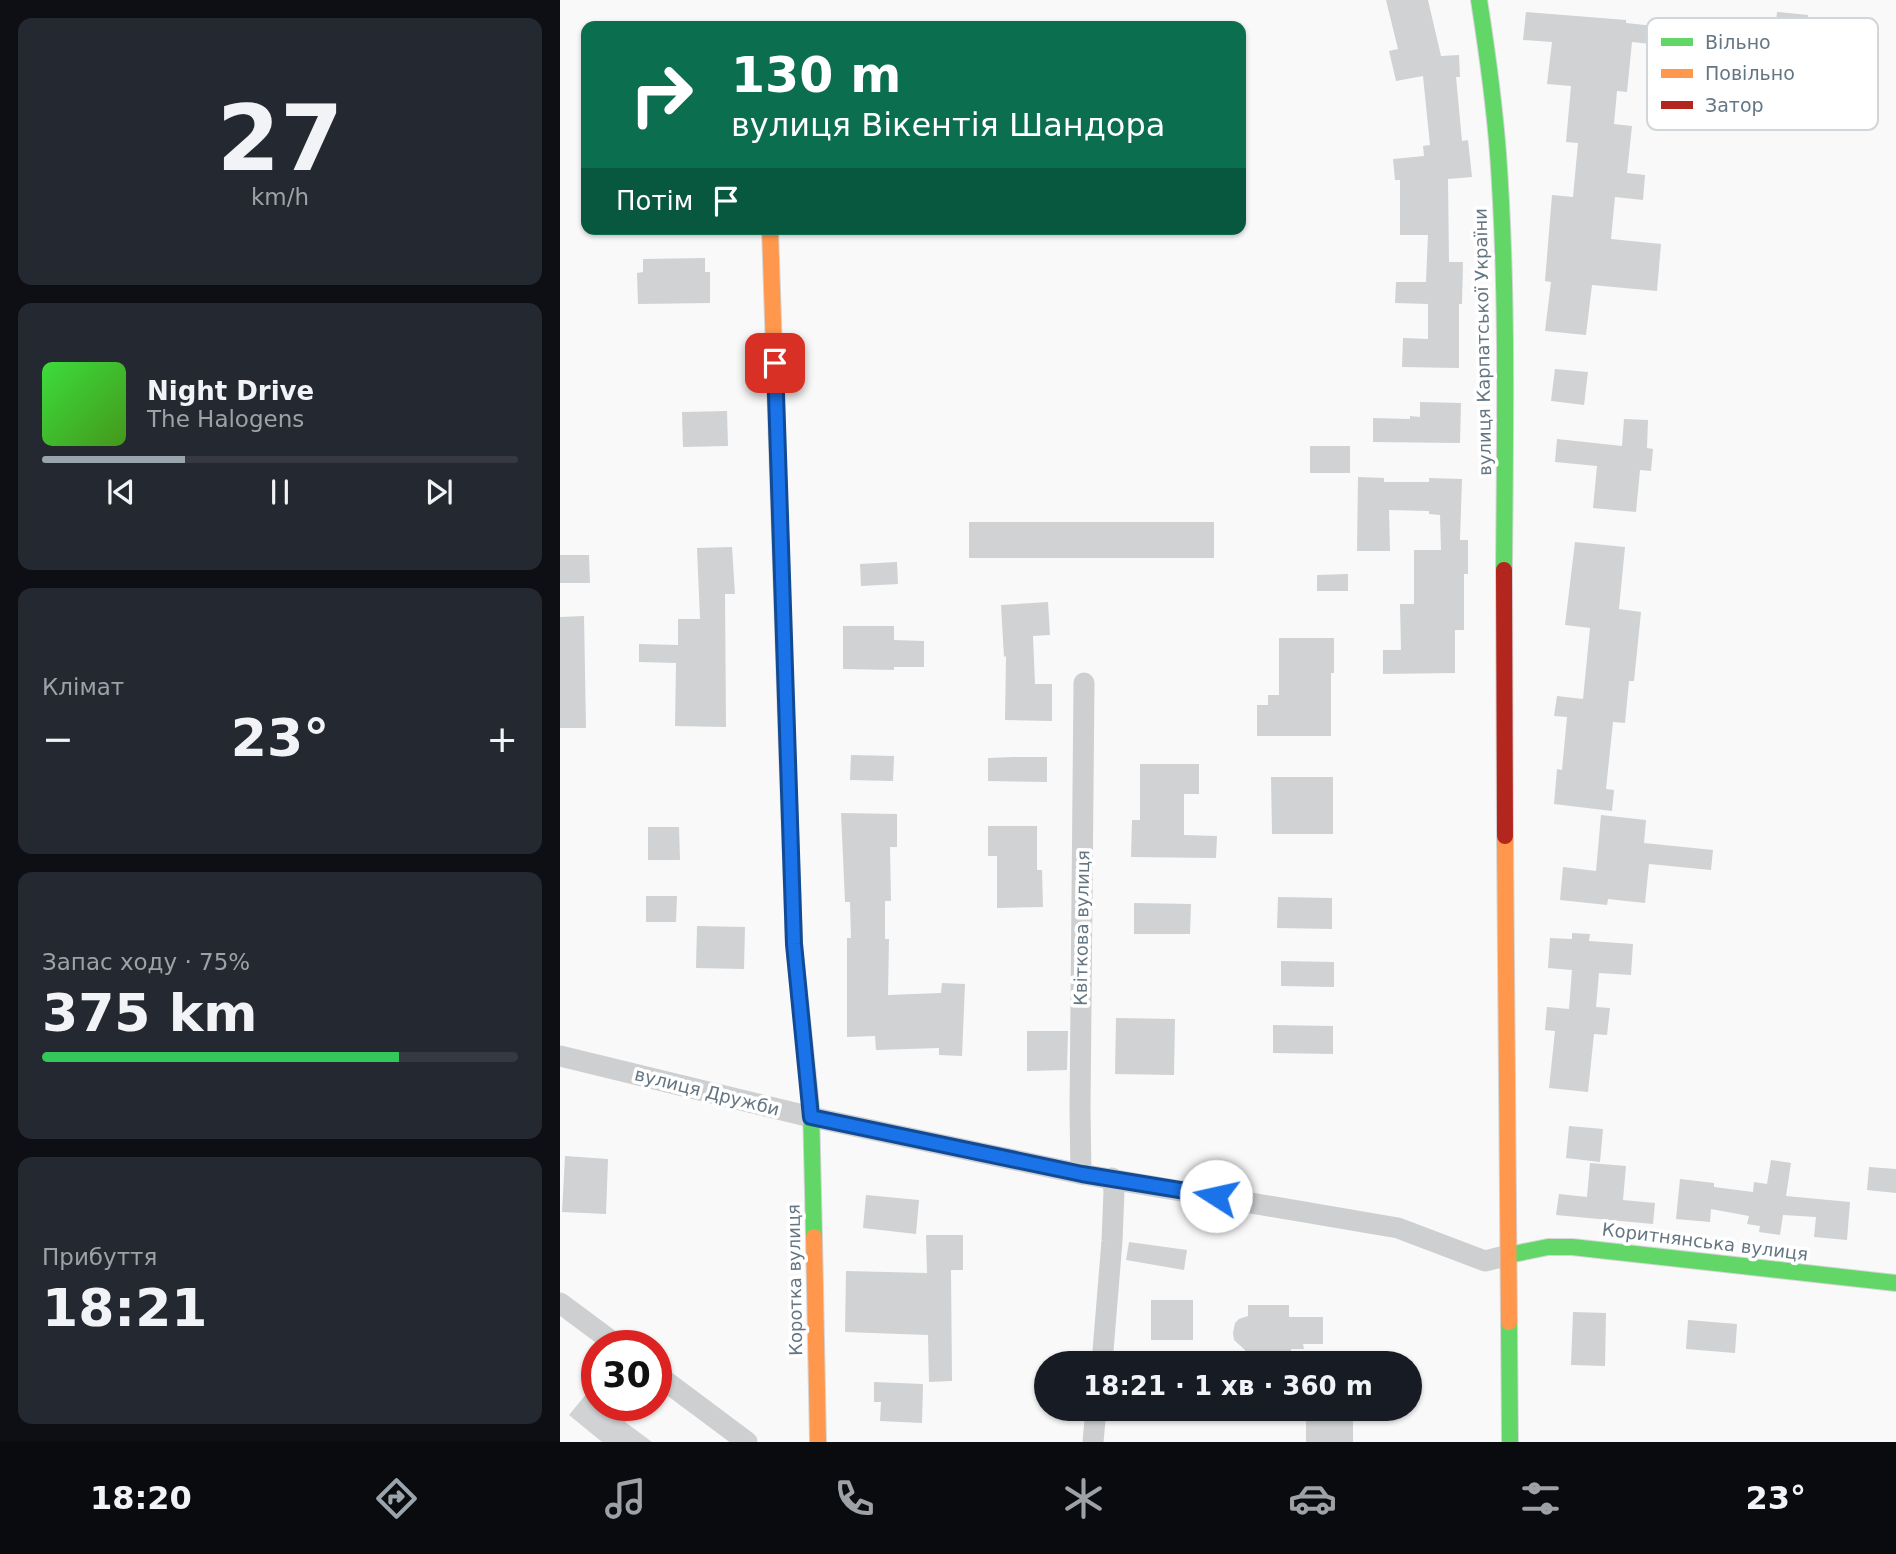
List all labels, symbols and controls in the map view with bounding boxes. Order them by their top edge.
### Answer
legend [1647,18,1878,130]
text: Вільно [1705,31,1771,53]
text: 130 m [731,47,901,104]
icon: right [616,49,707,140]
text: Повільно [1705,62,1795,84]
text: 27 [217,86,343,191]
text: Затор [1705,94,1764,116]
text: вулиця Вікентія Шандора [731,106,1165,144]
icon: arrive [707,182,745,220]
text: km/h [251,184,309,210]
text: Потім [616,186,693,216]
street label: вулиця Карпатської України [1470,208,1495,476]
pin [745,333,805,393]
icon: arrive [756,344,794,382]
text: Night Drive [147,376,314,406]
text: The Halogens [147,406,304,432]
icon: previous [102,473,140,511]
icon: pause [261,473,299,511]
icon: next [420,473,458,511]
text: Клімат [42,674,124,700]
text: 23° [231,708,329,768]
text: − [42,717,74,761]
text: + [486,717,518,761]
street label: Квіткова вулиця [1070,850,1093,1006]
text: Запас ходу · 75% [42,949,250,975]
text: 375 km [42,983,257,1043]
street label: вулиця Дружби [633,1063,782,1120]
position arrow [1179,1159,1253,1233]
street label: Коротка вулиця [783,1204,806,1356]
street label: Коритнянська вулиця [1601,1218,1809,1265]
text: Прибуття [42,1244,157,1270]
text: 18:21 [42,1278,208,1338]
speed limit sign: 30 [581,1330,672,1421]
text: 18:21 · 1 хв · 360 m [1083,1371,1373,1401]
icon: directions [372,1474,421,1523]
icon: music [601,1474,650,1523]
icon: phone [830,1474,879,1523]
icon: climate [1059,1474,1108,1523]
icon: car [1288,1474,1337,1523]
icon: filters [1516,1474,1565,1523]
text: 18:20 [90,1479,192,1517]
text: 23° [1745,1479,1806,1517]

